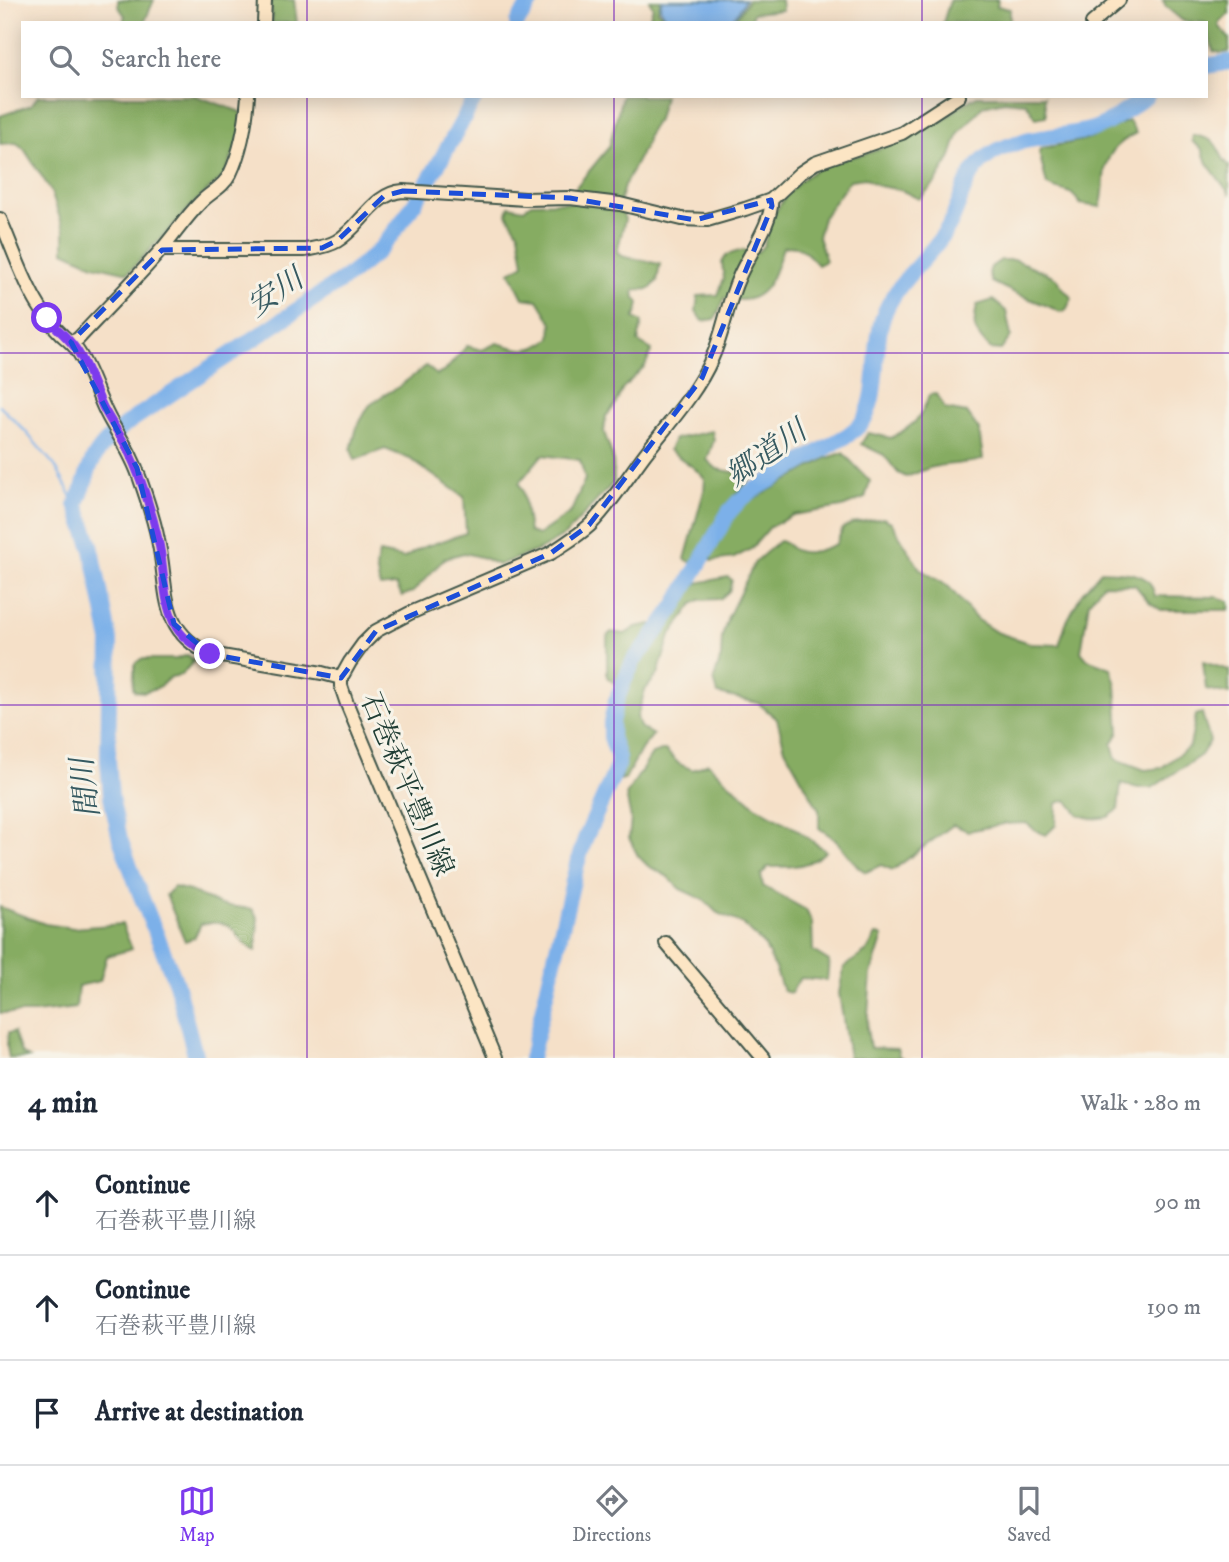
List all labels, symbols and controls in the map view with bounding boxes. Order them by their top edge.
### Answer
search box [21,21,1208,98]
icon: search [45,41,83,79]
text: Search here [101,43,221,76]
water label: 安川 [241,259,314,325]
route start [31,302,62,333]
water label: 郷道川 [719,412,817,495]
route end [194,638,225,669]
street label: 石巻萩平豊川線 [352,688,461,882]
water label: 間川 [64,753,109,820]
text: 4 min [28,1085,98,1122]
text: Walk · 280 m [1080,1089,1201,1118]
text: Continue [95,1169,190,1202]
icon: ahead [28,1184,66,1222]
text: 90 m [1155,1188,1201,1217]
text: 石巻萩平豊川線 [95,1207,256,1236]
text: Continue [95,1274,190,1307]
icon: ahead [28,1289,66,1327]
text: 190 m [1147,1293,1201,1322]
text: 石巻萩平豊川線 [95,1312,256,1341]
icon: arrive [28,1394,66,1432]
text: Arrive at destination [95,1396,304,1429]
tab: Map [178,1482,216,1547]
tab: Directions [572,1482,651,1547]
tab: Saved [1007,1482,1051,1547]

